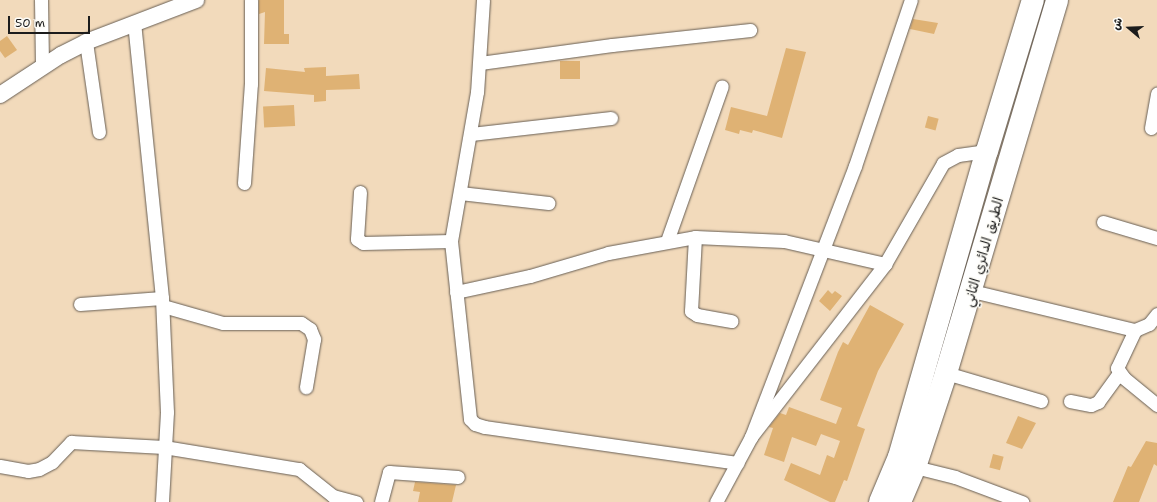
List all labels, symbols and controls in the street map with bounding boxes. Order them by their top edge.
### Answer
scale bar [10,8,92,34]
north arrow [1109,8,1149,48]
text: 50 m [15,15,45,31]
text: ش [1108,16,1126,32]
street label: الطريق الدائري الثاني [959,195,1007,309]

